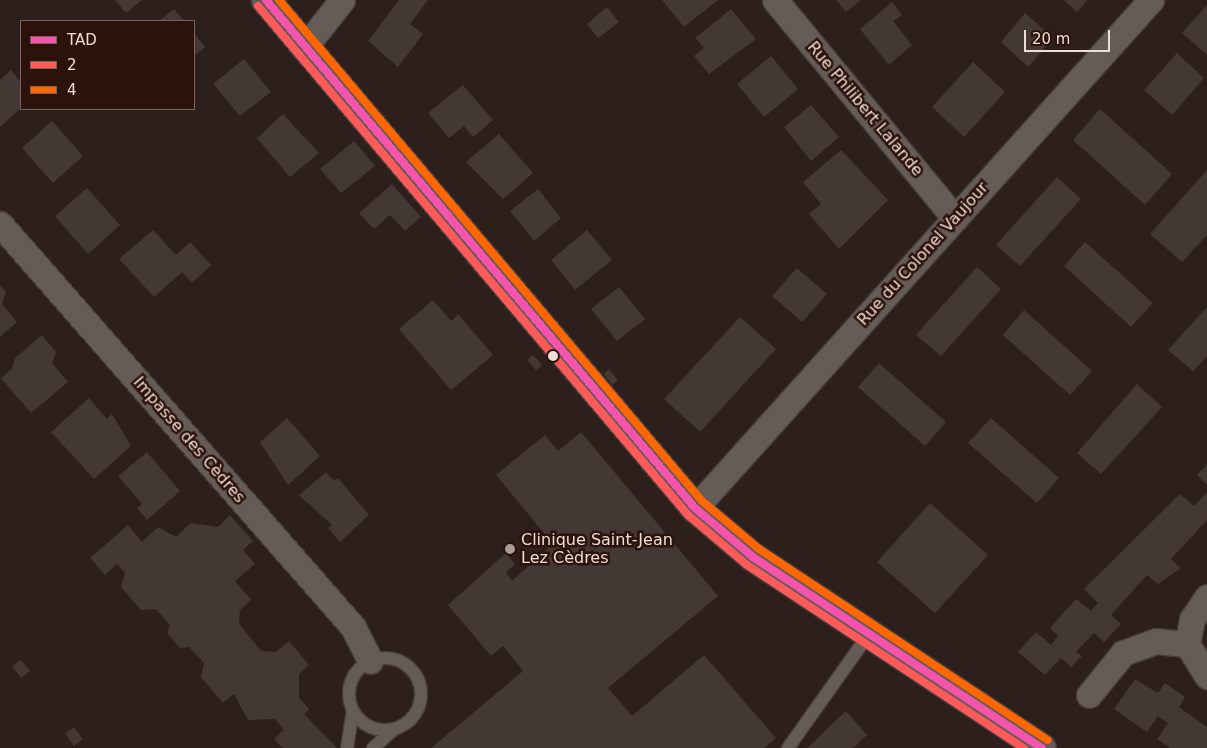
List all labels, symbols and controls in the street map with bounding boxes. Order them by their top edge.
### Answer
legend [20,20,195,110]
scale bar [1027,20,1113,52]
text: 20 m [1032,30,1070,48]
text: TAD [67,31,97,49]
street label: Rue Philibert Lalande [803,38,927,180]
text: 2 [67,56,77,74]
text: 4 [67,81,77,99]
street label: Rue du Colonel Vaujour [854,178,992,330]
unlabelled marker [548,351,558,361]
street label: Impasse des Cèdres [129,373,249,507]
place label: Clinique Saint-Jean Lez Cèdres [521,530,673,568]
marker: Clinique Saint-Jean Lez Cèdres [503,542,517,556]

